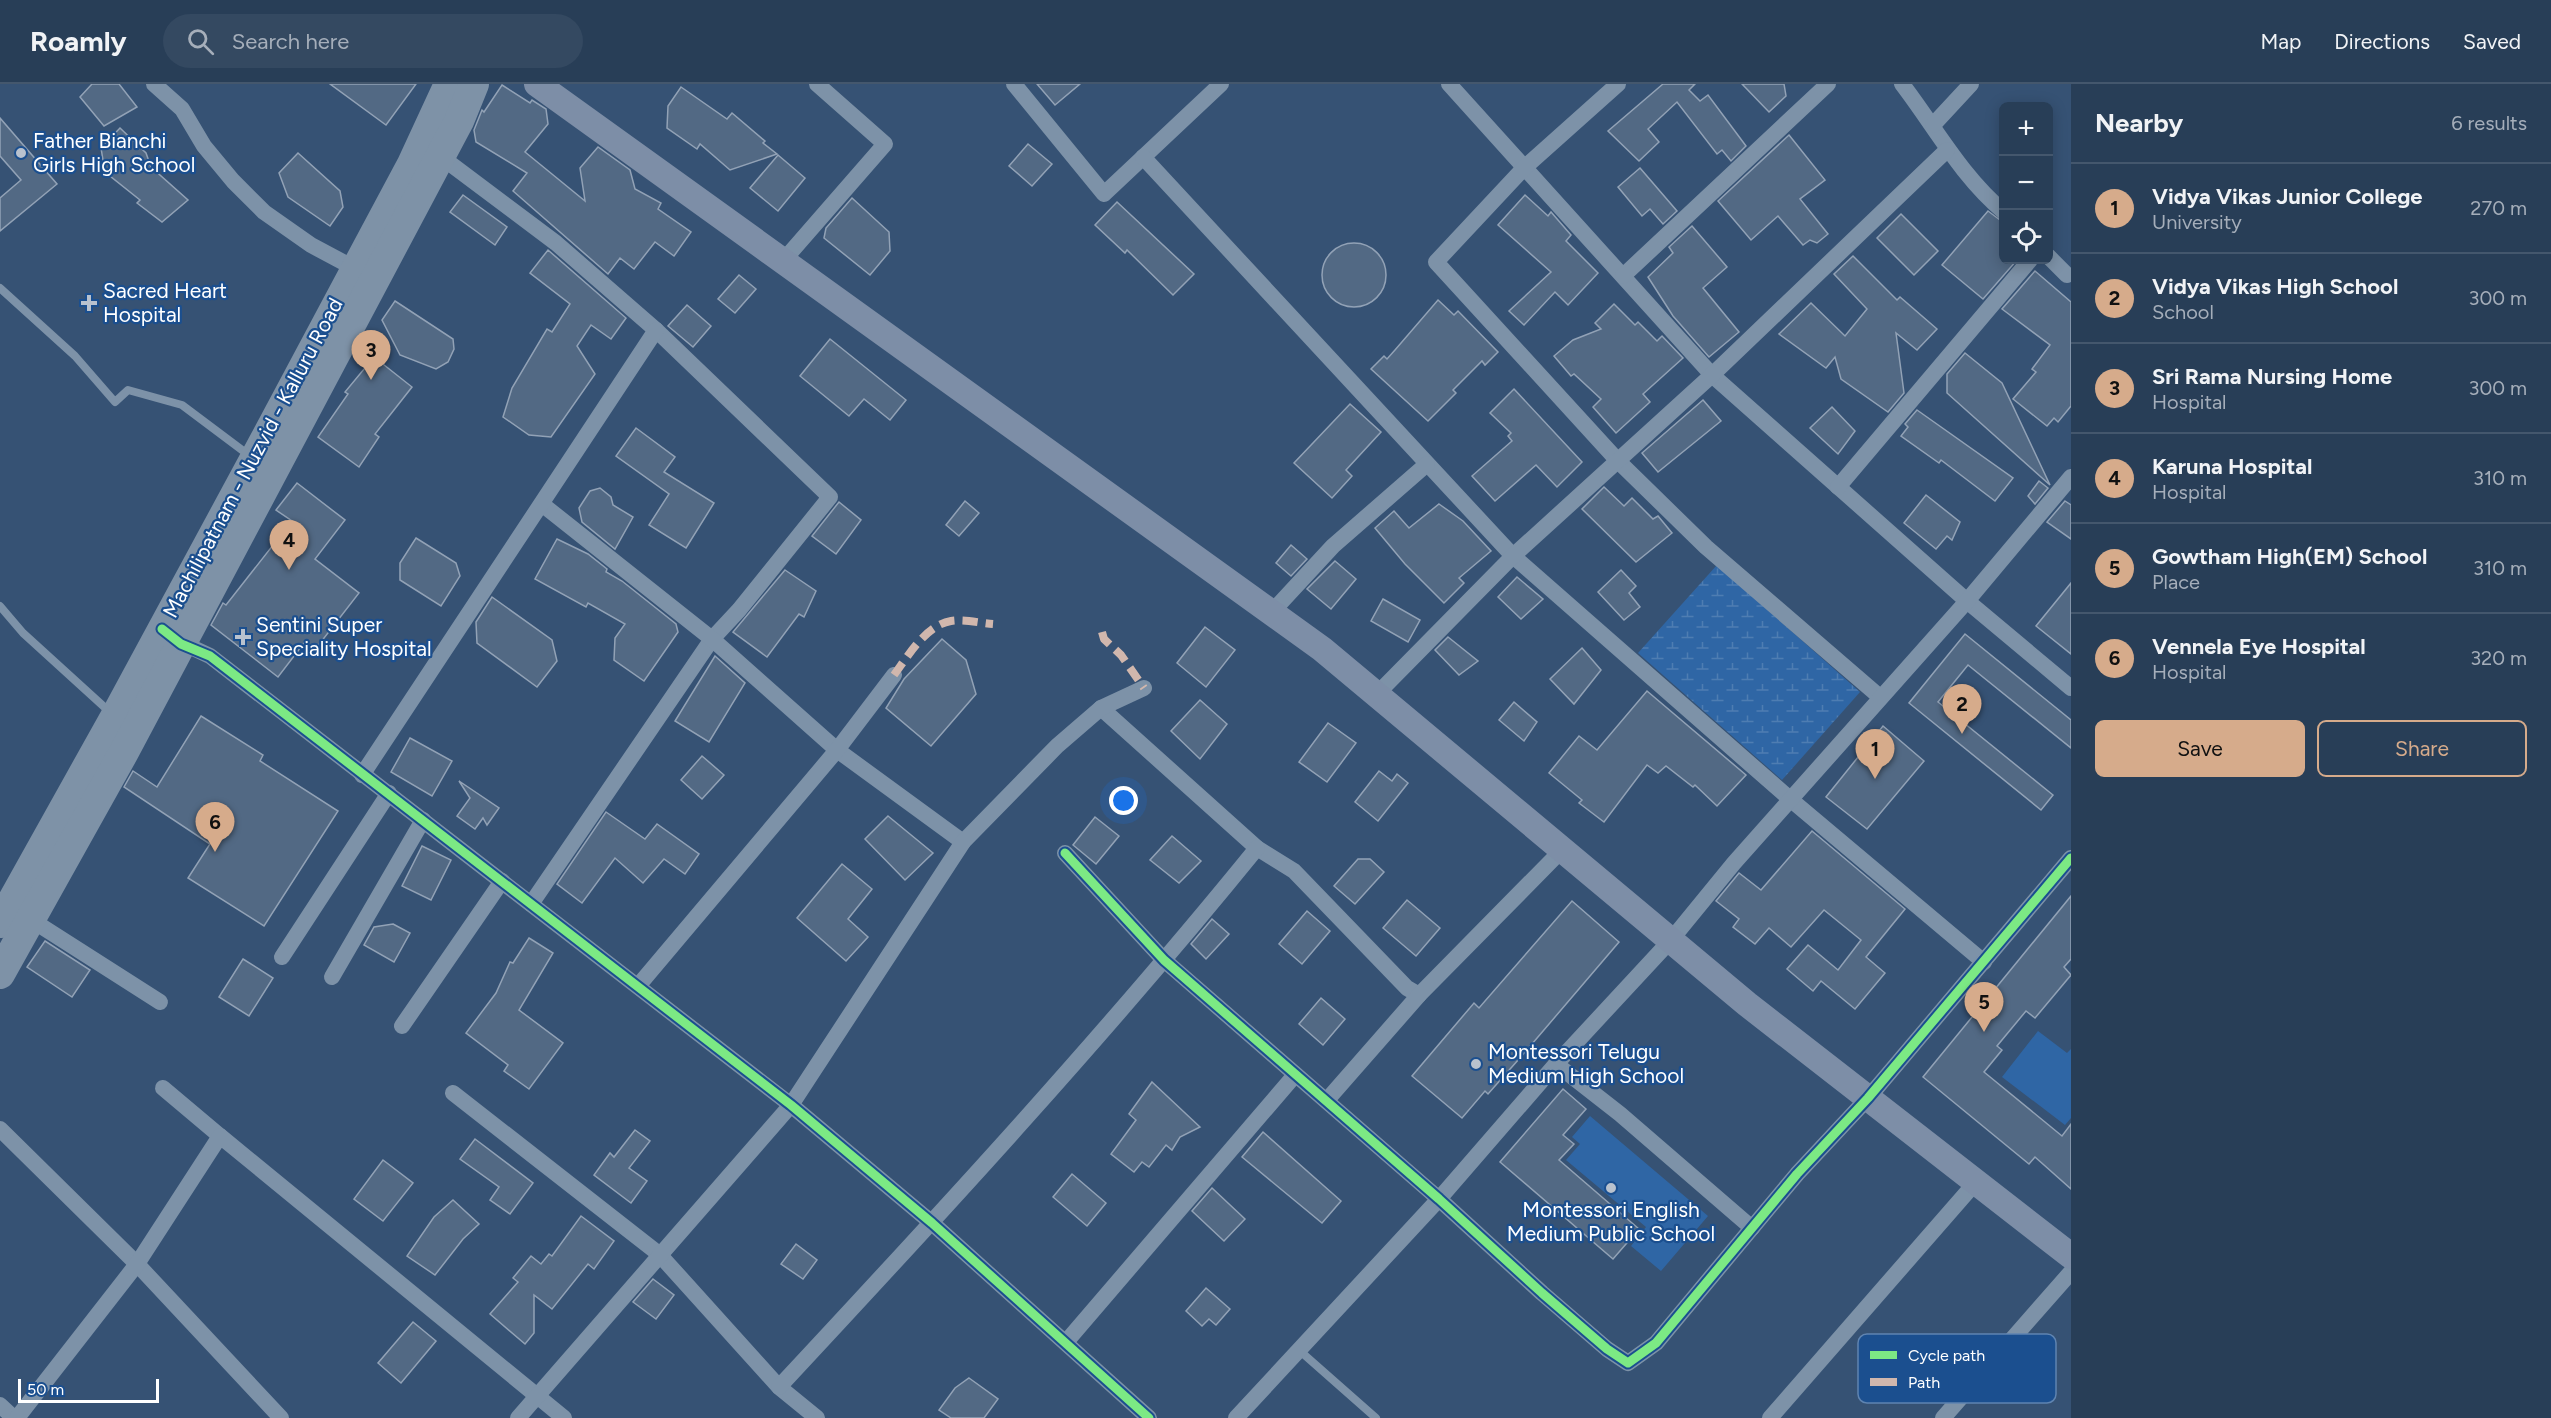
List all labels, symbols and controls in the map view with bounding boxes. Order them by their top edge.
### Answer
search box [163,14,583,68]
text: Roamly [30,24,127,58]
icon: search [184,25,217,58]
text: Search here [232,28,349,55]
text: Map [2260,29,2301,54]
text: Directions [2334,29,2430,54]
text: Saved [2463,29,2521,54]
map controls [1999,102,2053,264]
button: + [1999,102,2053,156]
text: Nearby [2095,107,2183,139]
text: 6 results [2451,111,2527,135]
place label: Father Bianchi Girls High School [33,128,195,177]
marker: Father Bianchi Girls High School [14,146,28,160]
button: − [1999,156,2053,210]
text: Vidya Vikas Junior College [2152,183,2423,210]
text: 1 [2110,196,2119,220]
text: 270 m [2470,196,2527,220]
button: locate [1999,210,2053,264]
text: University [2152,210,2242,234]
text: Vidya Vikas High School [2152,273,2398,300]
place label: Sacred Heart Hospital [103,278,227,327]
text: 2 [2109,286,2120,310]
text: 300 m [2469,286,2527,310]
marker: Sacred Heart Hospital [80,294,98,312]
street label: Machilipatnam - Nuzvid - Kalluru Road [157,294,348,622]
text: School [2152,300,2214,324]
pin: 3 [352,330,391,380]
text: Sri Rama Nursing Home [2152,363,2392,390]
text: 3 [2109,376,2120,400]
text: 300 m [2469,376,2527,400]
text: Hospital [2152,390,2227,414]
text: Karuna Hospital [2152,453,2312,480]
text: 4 [2108,466,2121,490]
text: 310 m [2473,466,2527,490]
text: Hospital [2152,480,2227,504]
pin: 4 [270,520,308,570]
text: Gowtham High(EM) School [2152,543,2427,570]
text: 5 [2109,556,2120,580]
text: 310 m [2473,556,2527,580]
text: Place [2152,570,2200,594]
place label: Sentini Super Speciality Hospital [256,612,432,661]
marker: Sentini Super Speciality Hospital [234,628,252,646]
text: Vennela Eye Hospital [2152,633,2366,660]
text: 6 [2109,646,2120,670]
text: 320 m [2470,646,2527,670]
text: Hospital [2152,660,2227,684]
pin: 2 [1942,684,1982,734]
button: Save [2095,720,2305,777]
button: Share [2317,720,2527,777]
pin: 1 [1856,730,1894,779]
your location [1109,786,1138,815]
pin: 6 [196,802,234,852]
pin: 5 [1964,982,2004,1032]
place label: Montessori Telugu Medium High School [1488,1039,1684,1088]
marker: Montessori Telugu Medium High School [1469,1057,1483,1071]
marker: Montessori English Medium Public School [1604,1181,1618,1195]
place label: Montessori English Medium Public School [1507,1197,1715,1246]
legend [1858,1334,2056,1403]
text: Cycle path [1908,1346,1985,1365]
text: Path [1908,1373,1940,1392]
scale bar [18,1376,159,1404]
text: 50 m [27,1380,64,1399]

